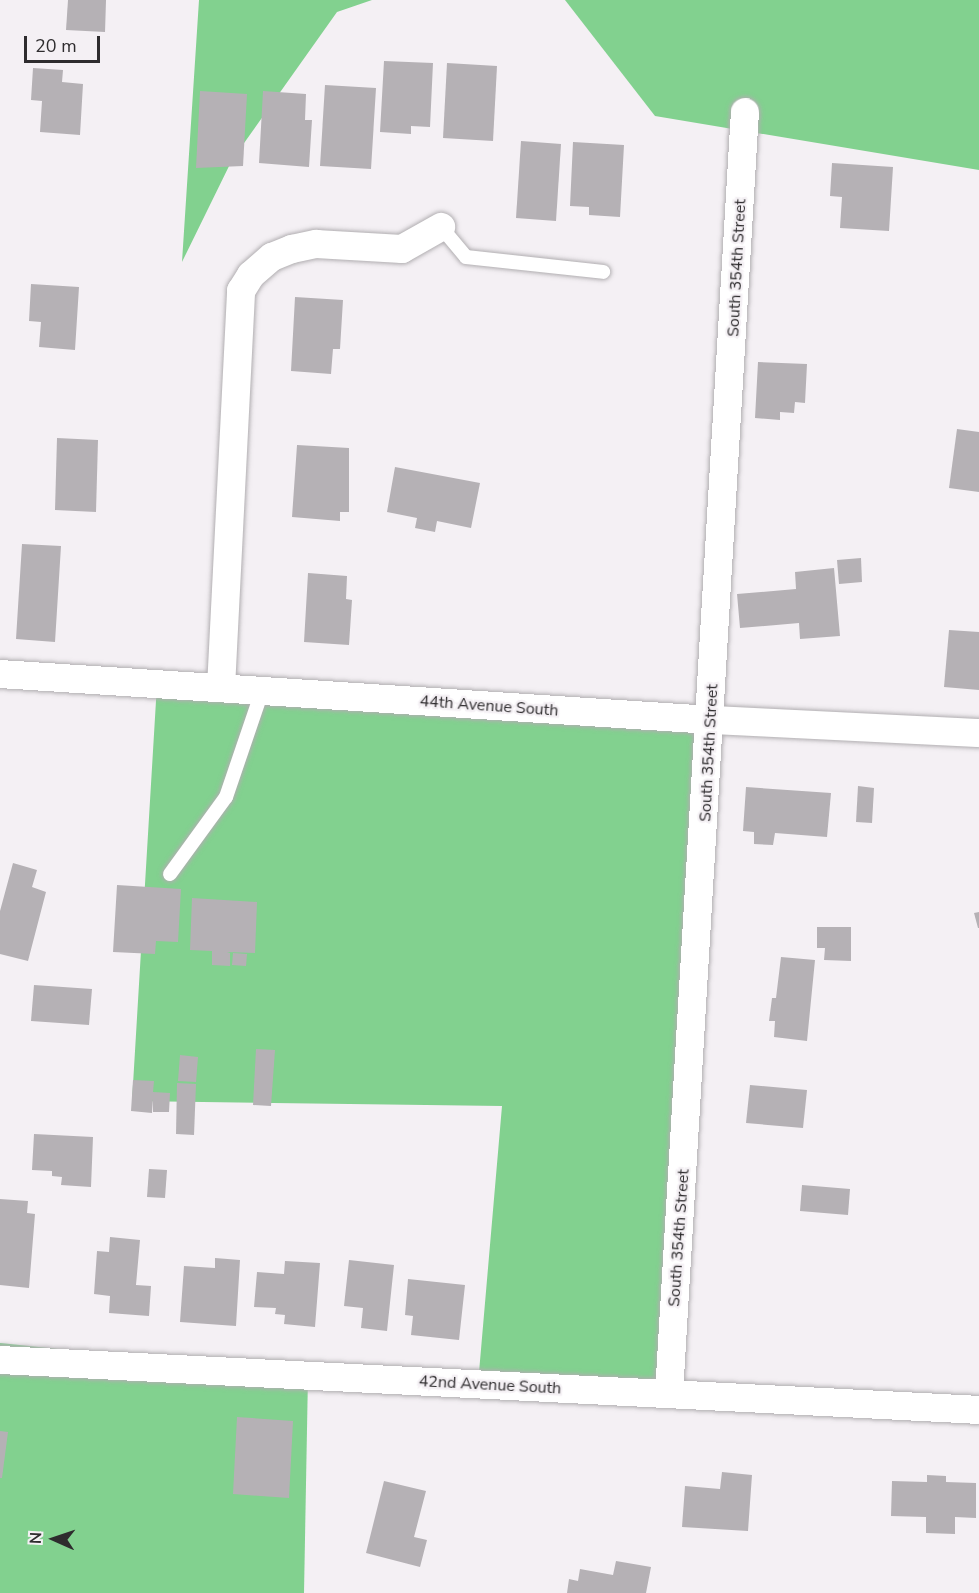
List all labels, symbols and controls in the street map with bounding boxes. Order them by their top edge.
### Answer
scale bar [27,24,104,62]
text: 20 m [35,34,77,58]
street label: South 354th Street [724,199,750,337]
street label: South 354th Street [696,684,722,822]
street label: 44th Avenue South [419,692,559,720]
street label: South 354th Street [665,1169,693,1307]
street label: 42nd Avenue South [418,1372,562,1398]
north arrow [24,1509,84,1569]
text: N [25,1532,47,1545]

